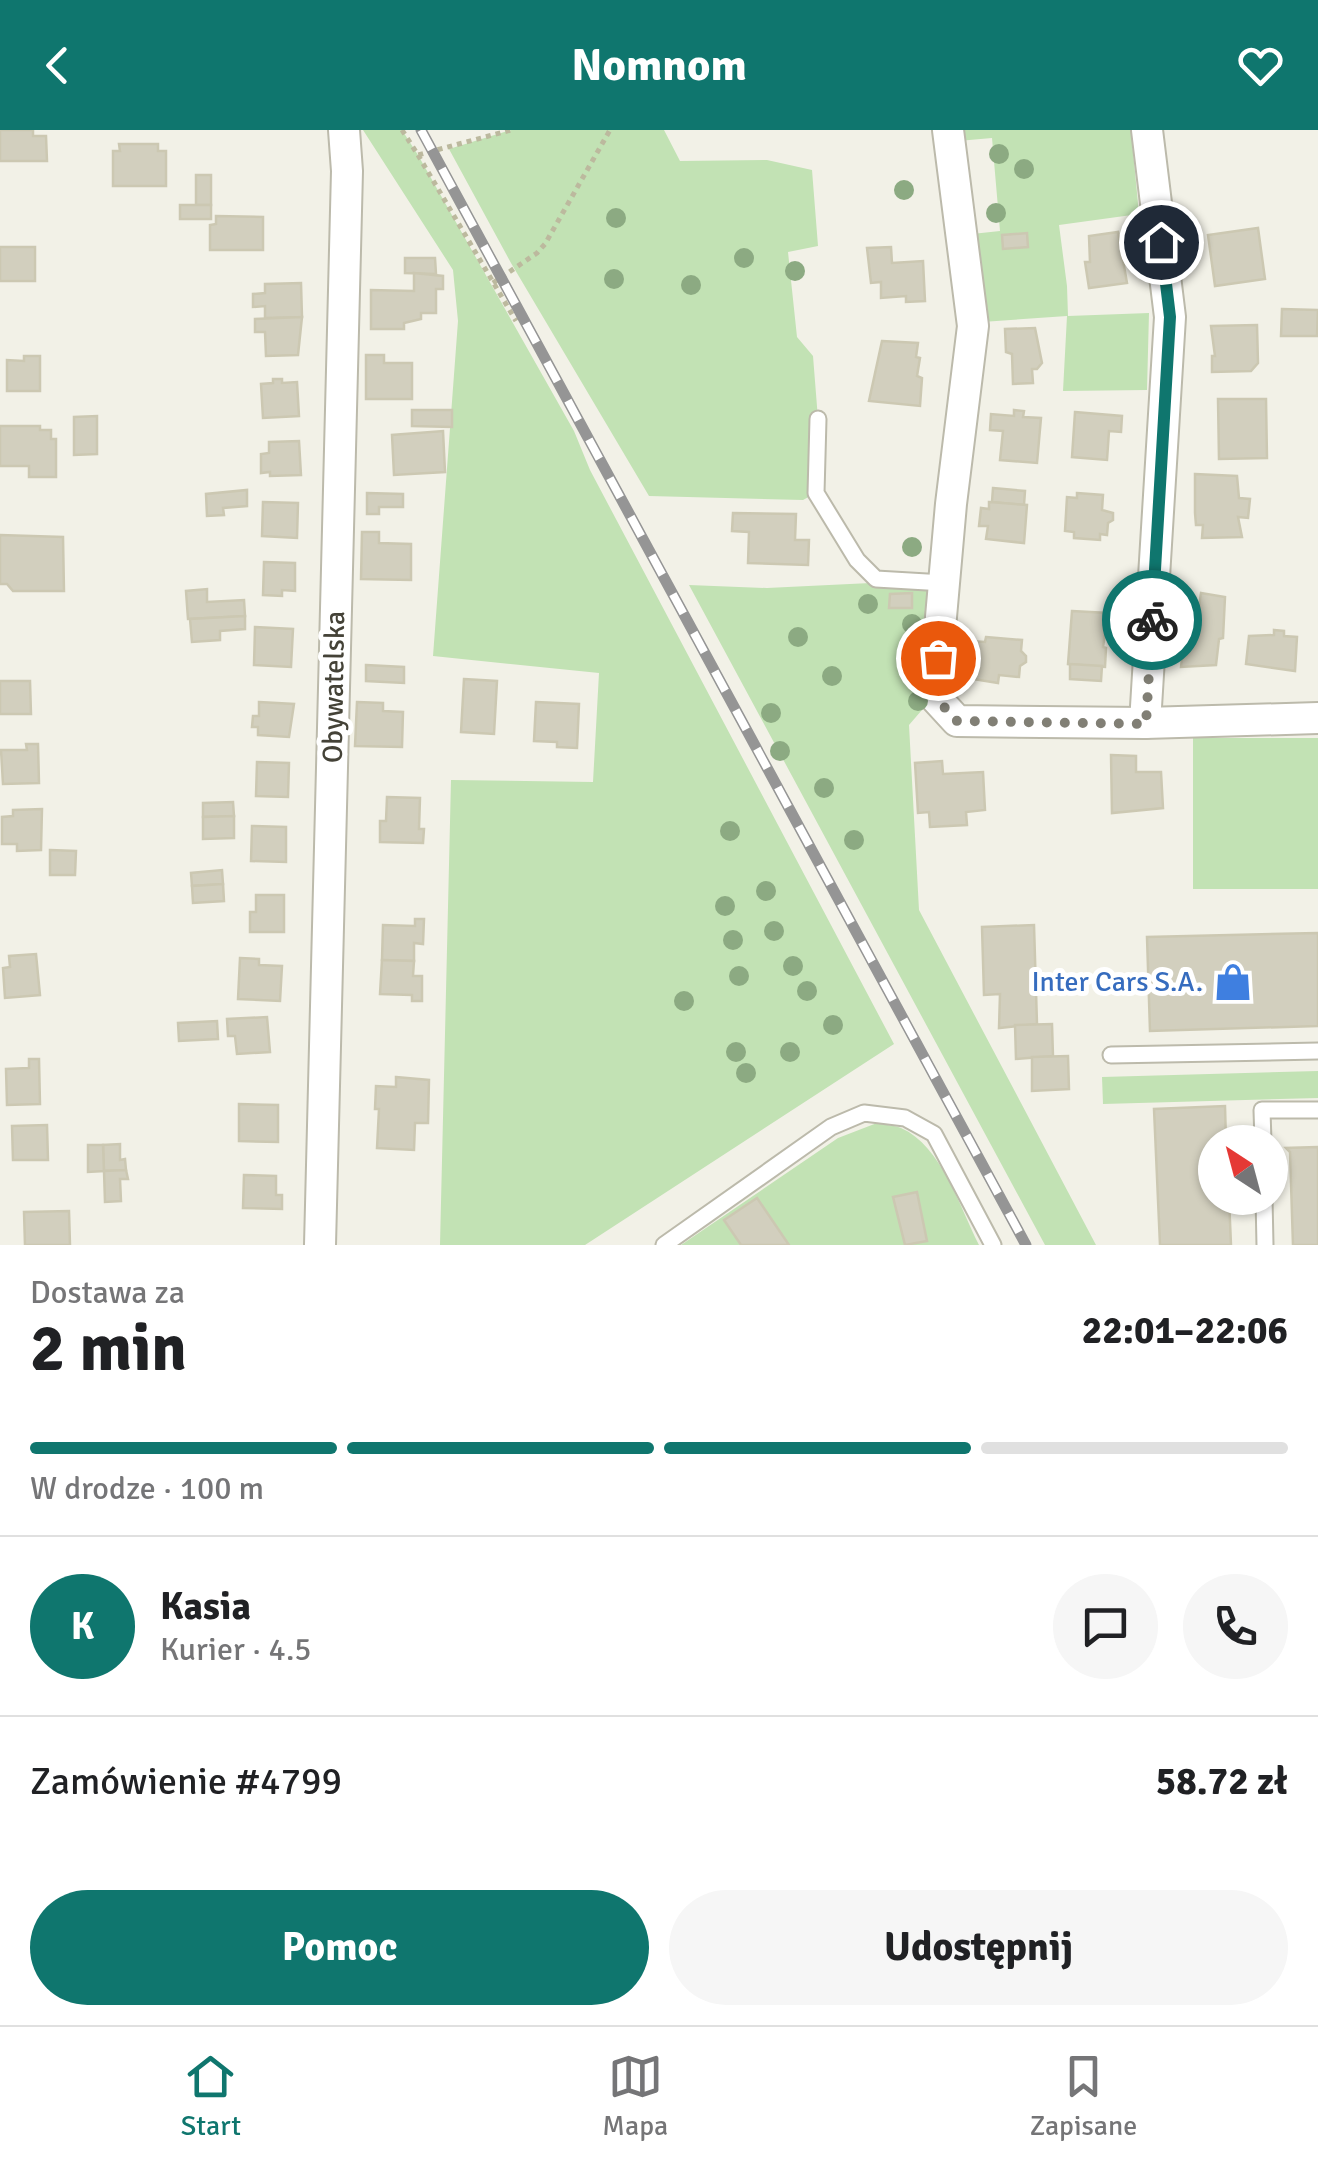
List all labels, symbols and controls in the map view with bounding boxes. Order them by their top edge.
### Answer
icon: back [30,38,85,93]
text: Nomnom [571,38,747,93]
icon: heart [1233,38,1288,93]
pin [1119,200,1204,285]
icon: home [1134,215,1189,270]
courier [1102,570,1202,670]
icon: bike [1125,593,1180,648]
street label: Obywatelska [316,611,352,763]
pin [896,616,981,701]
icon: bag [911,631,966,686]
shop icon: Inter Cars S.A. [1212,961,1254,1003]
place label: Inter Cars S.A. [1031,965,1203,999]
north arrow [1198,1125,1288,1215]
map controls [1198,1125,1288,1215]
text: Dostawa za [30,1273,185,1312]
text: 22:01–22:06 [1082,1307,1288,1354]
text: 2 min [30,1309,187,1389]
text: W drodze · 100 m [30,1469,264,1508]
button: chat [1053,1574,1158,1679]
button: phone [1183,1574,1288,1679]
text: Kasia [160,1583,251,1630]
text: K [71,1603,94,1650]
text: Kurier · 4.5 [160,1630,312,1669]
text: Zamówienie #4799 [30,1758,342,1805]
text: 58.72 zł [1156,1758,1288,1805]
button: Pomoc [30,1890,649,2005]
button: Udostępnij [669,1890,1288,2005]
tab: Start [181,2049,241,2143]
tab: Mapa [602,2049,668,2143]
tab: Zapisane [1030,2049,1137,2143]

